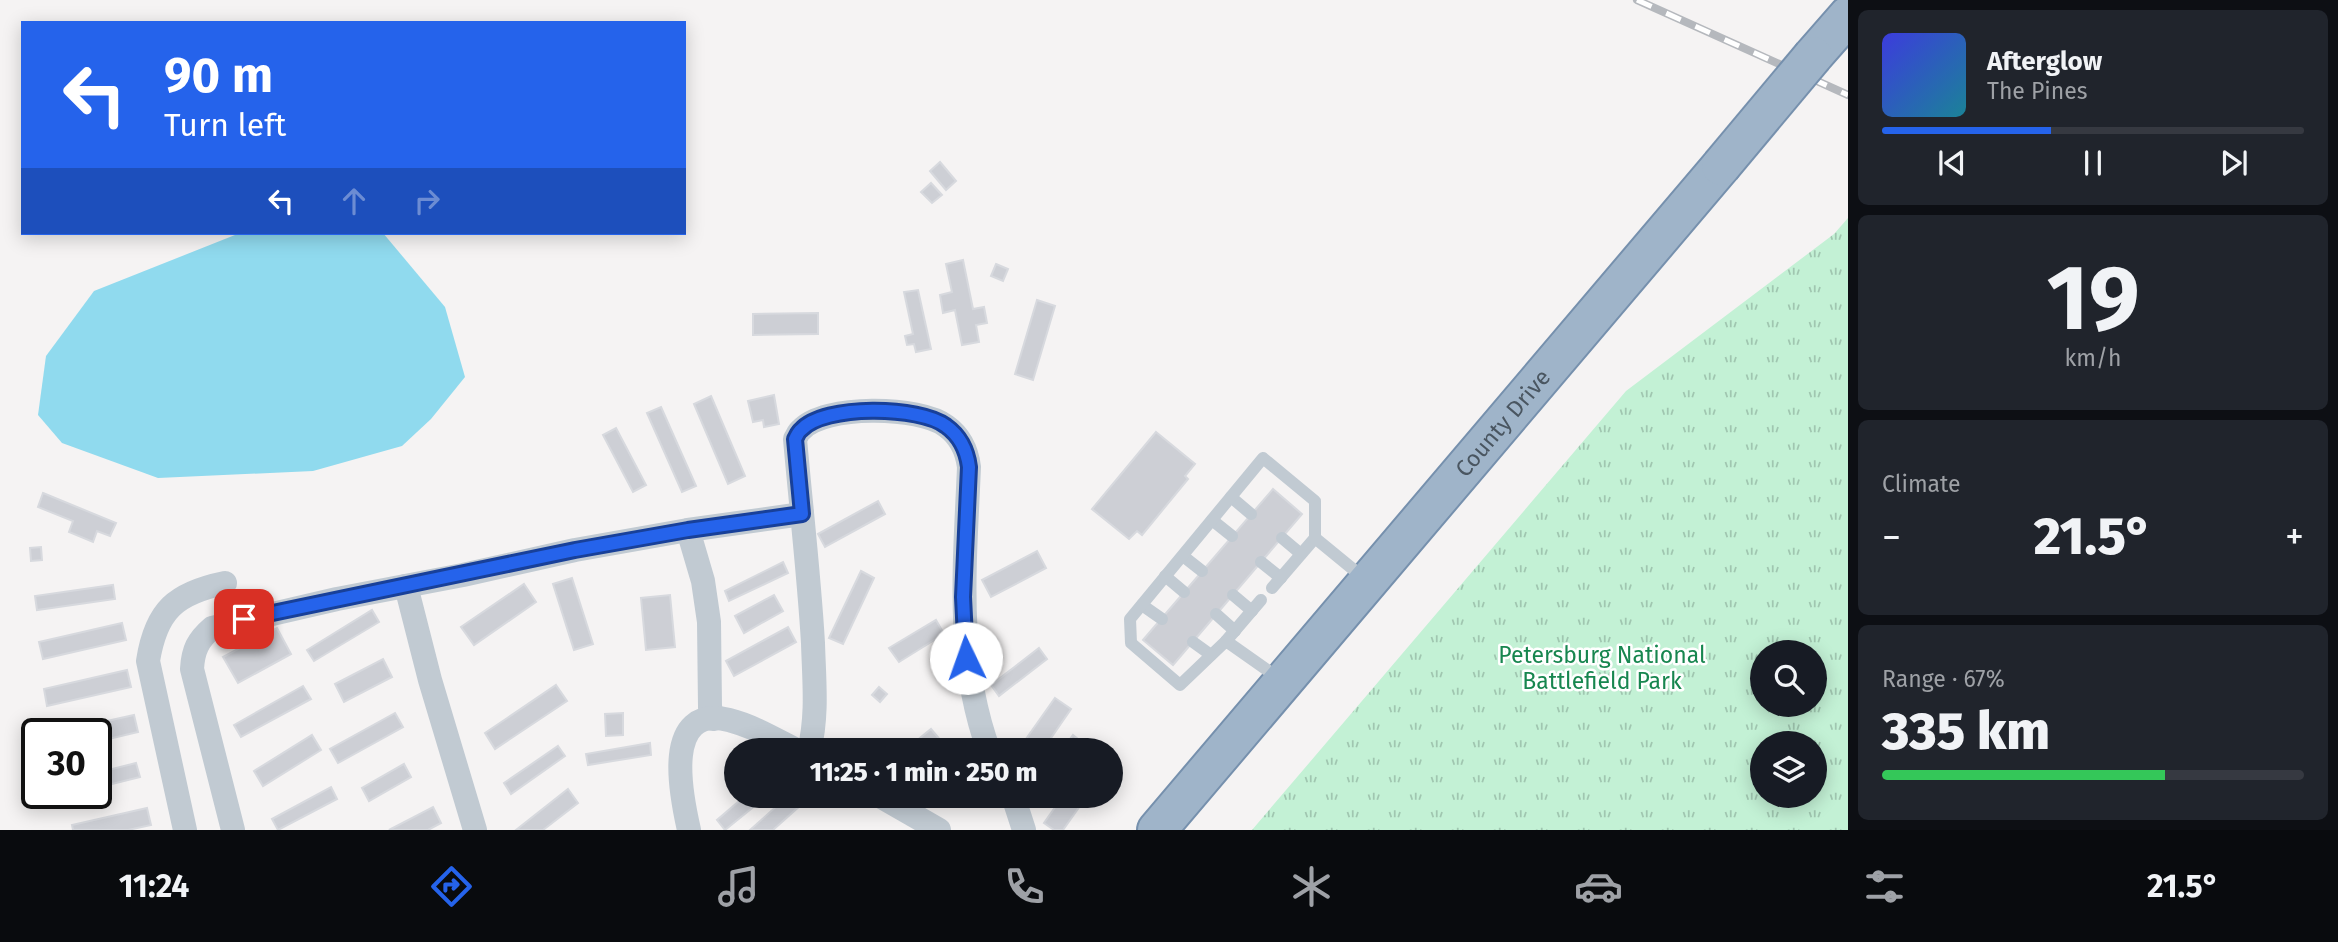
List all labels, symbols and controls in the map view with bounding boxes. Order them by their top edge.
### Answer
text: 90 m [164,46,273,105]
text: Afterglow [1987,46,2102,77]
icon: left [49,49,140,140]
text: The Pines [1987,77,2088,105]
text: Turn left [164,106,286,144]
icon: previous [1933,144,1971,182]
icon: pause [2074,144,2112,182]
icon: next [2215,144,2253,182]
icon: left [262,182,300,220]
icon: ahead [335,182,373,220]
icon: right [408,182,446,220]
text: 19 [2046,244,2140,353]
text: km/h [2065,344,2121,372]
street label: County Drive [1449,364,1556,483]
text: Climate [1882,470,1961,498]
text: 21.5° [2034,505,2152,568]
text: − [1882,514,1901,560]
text: + [2285,514,2304,560]
pin [214,589,274,649]
icon: arrive [225,600,263,638]
position arrow [929,621,1003,695]
map controls [1750,640,1827,808]
button: search [1750,640,1827,717]
park label: Petersburg National Battlefield Park [1498,641,1706,695]
text: Range · 67% [1882,665,2005,693]
text: 335 km [1882,700,2050,763]
speed limit sign: 30 [21,718,112,809]
button: layers [1750,731,1827,808]
text: 11:25 · 1 min · 250 m [810,757,1037,788]
icon: directions [427,862,476,911]
icon: music [714,862,763,911]
icon: phone [1000,862,1049,911]
icon: climate [1287,862,1336,911]
icon: car [1574,862,1623,911]
icon: filters [1860,862,1909,911]
text: 11:24 [119,867,189,905]
text: 21.5° [2147,867,2219,905]

